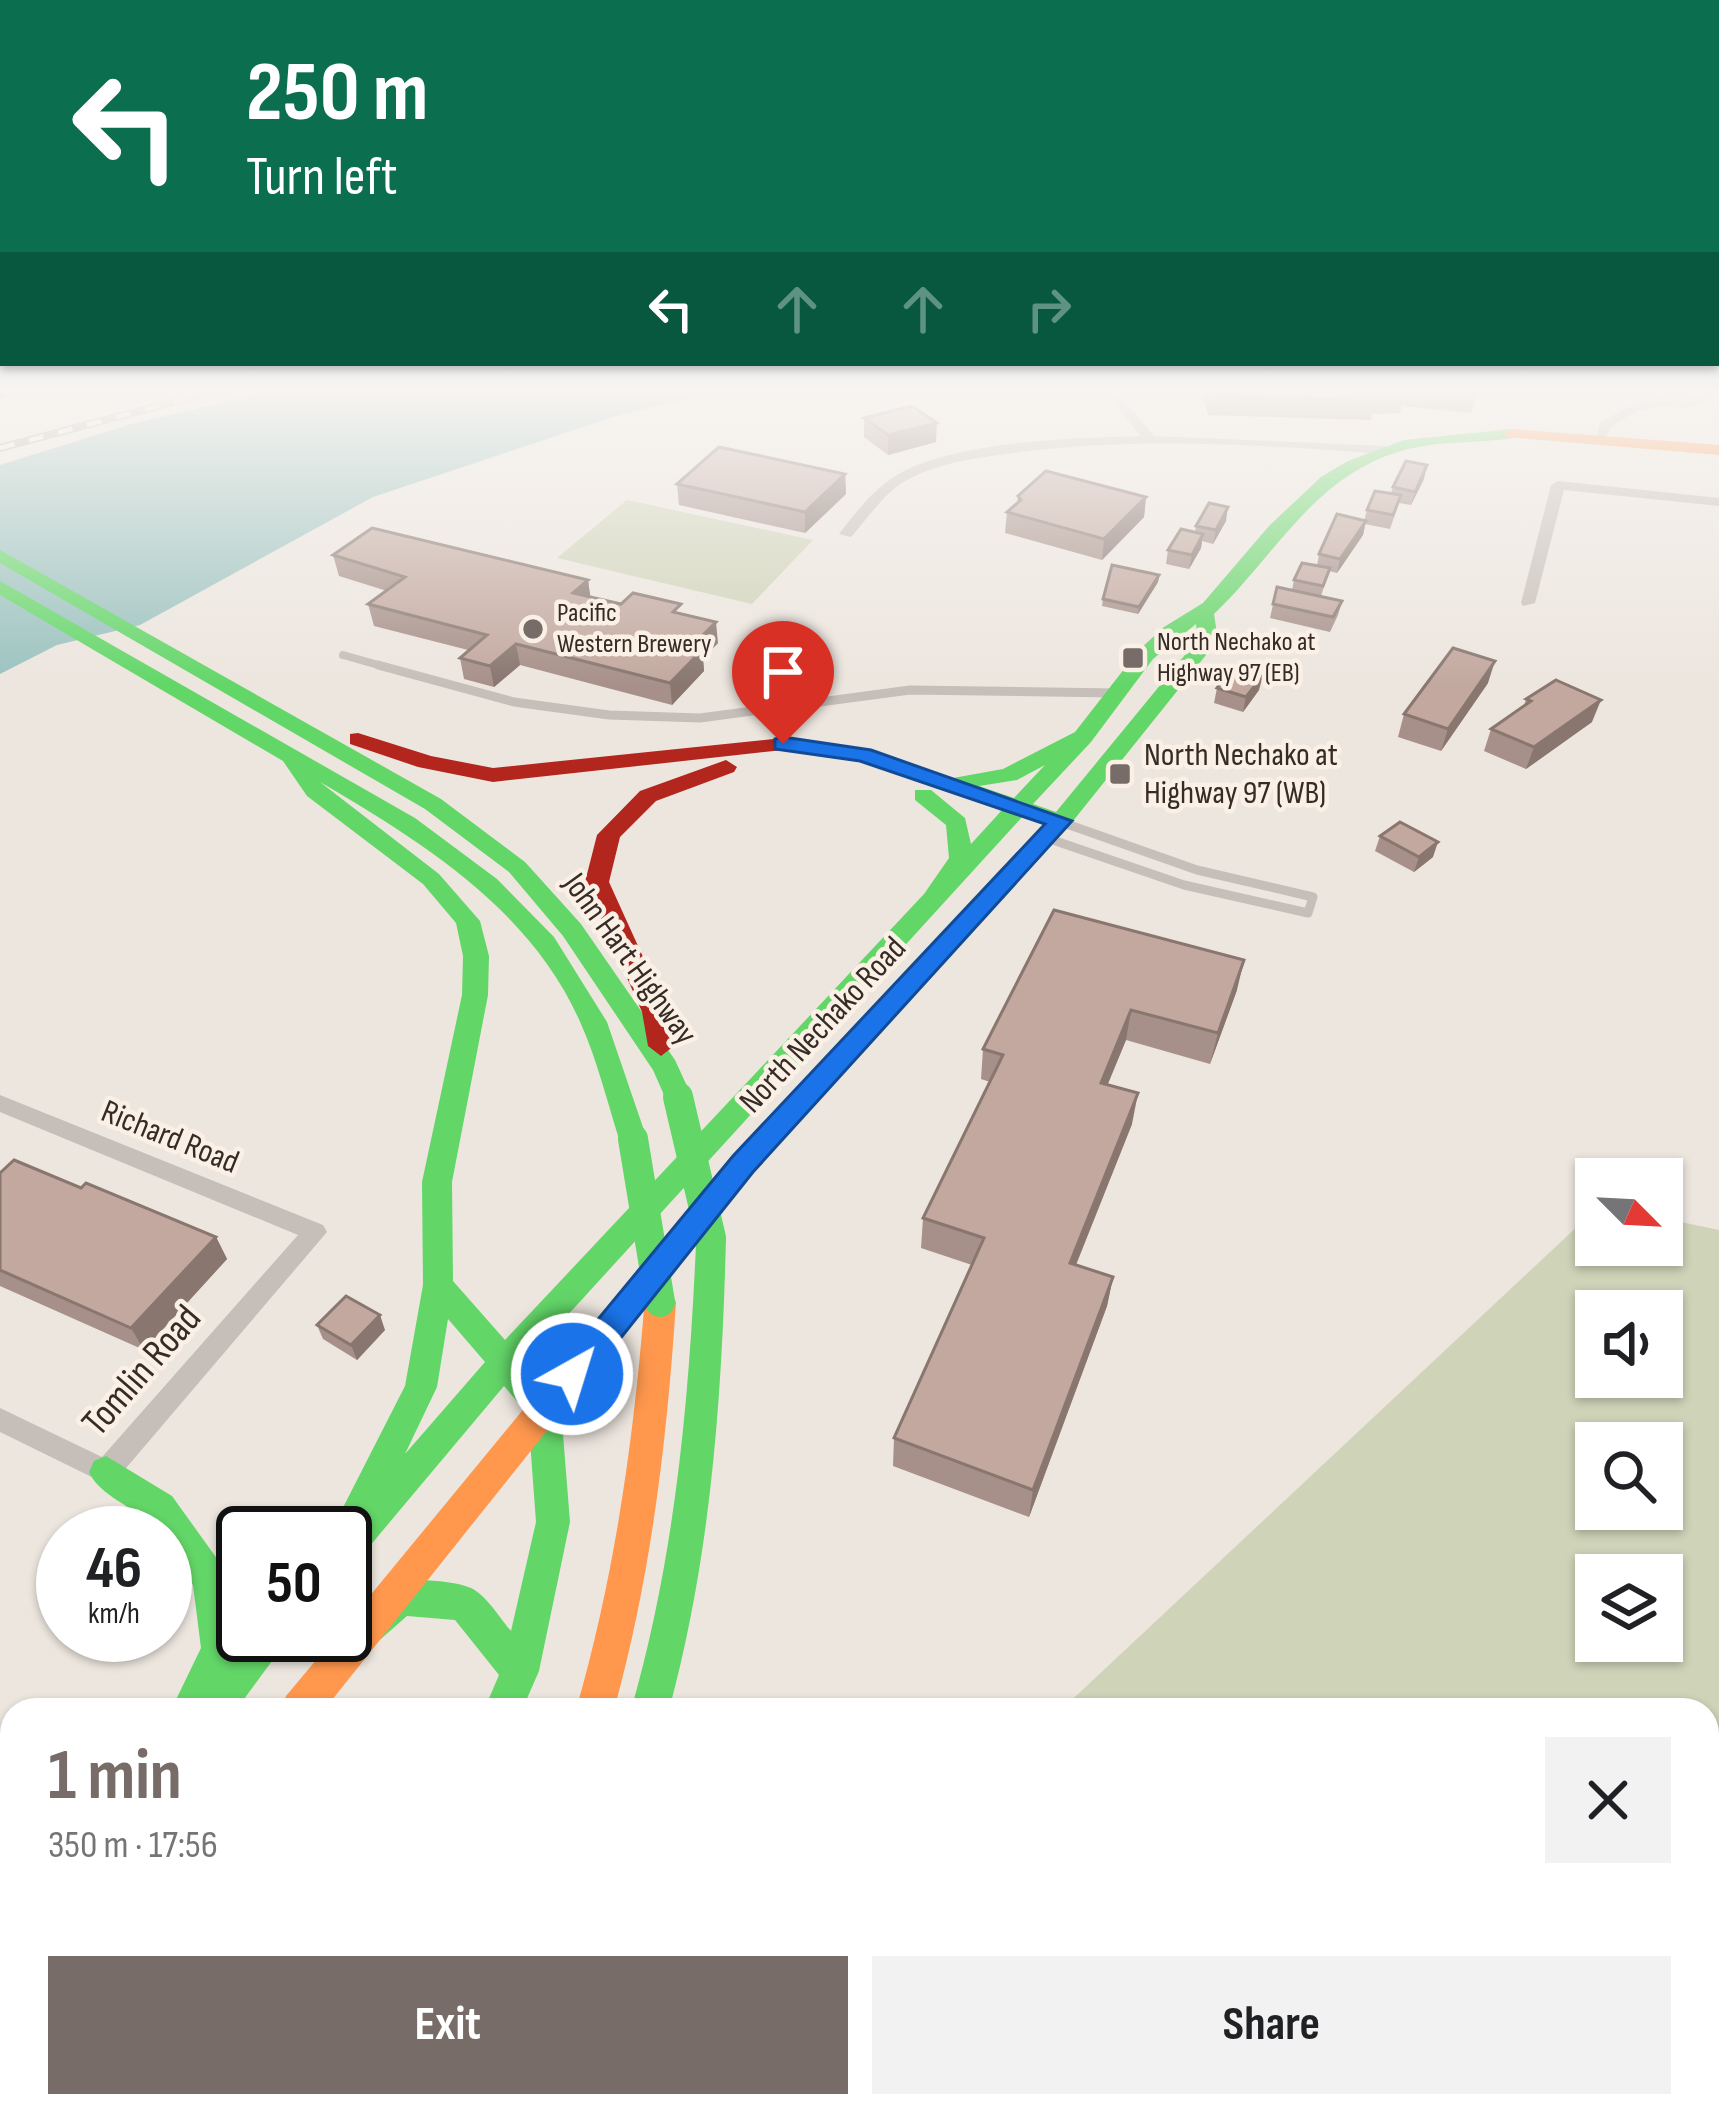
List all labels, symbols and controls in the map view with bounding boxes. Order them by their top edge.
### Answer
text: 250 m [246,43,428,144]
icon: left [48,48,204,204]
text: Turn left [246,145,398,210]
icon: left [638,276,704,342]
icon: ahead [764,276,830,342]
icon: ahead [890,276,956,342]
icon: right [1016,276,1082,342]
place label: Pacific Western Brewery [557,597,712,660]
marker: Pacific Western Brewery [520,616,546,642]
pin [732,621,834,744]
place label: North Nechako at Highway 97 (EB) [1157,626,1316,689]
icon: arrive [750,639,816,705]
marker: North Nechako at Highway 97 (EB) [1120,645,1146,671]
place label: North Nechako at Highway 97 (WB) [1144,735,1338,813]
marker: North Nechako at Highway 97 (WB) [1107,761,1133,787]
street label: John Hart Highway [554,865,706,1053]
street label: North Nechako Road [731,929,915,1121]
street label: Richard Road [96,1091,244,1183]
north arrow [1575,1158,1683,1266]
map controls [1575,1158,1683,1662]
button: sound [1575,1290,1683,1398]
street label: Tomlin Road [73,1296,211,1446]
position arrow [509,1311,635,1437]
button: search [1575,1422,1683,1530]
speed limit sign: 50 [216,1506,372,1662]
text: 46 [86,1533,142,1605]
button: layers [1575,1554,1683,1662]
text: km/h [88,1596,140,1632]
text: 1 min [48,1733,182,1820]
button: close [1545,1737,1671,1863]
text: 350 m · 17:56 [48,1822,218,1869]
button: Exit [48,1956,848,2094]
button: Share [872,1956,1671,2094]

